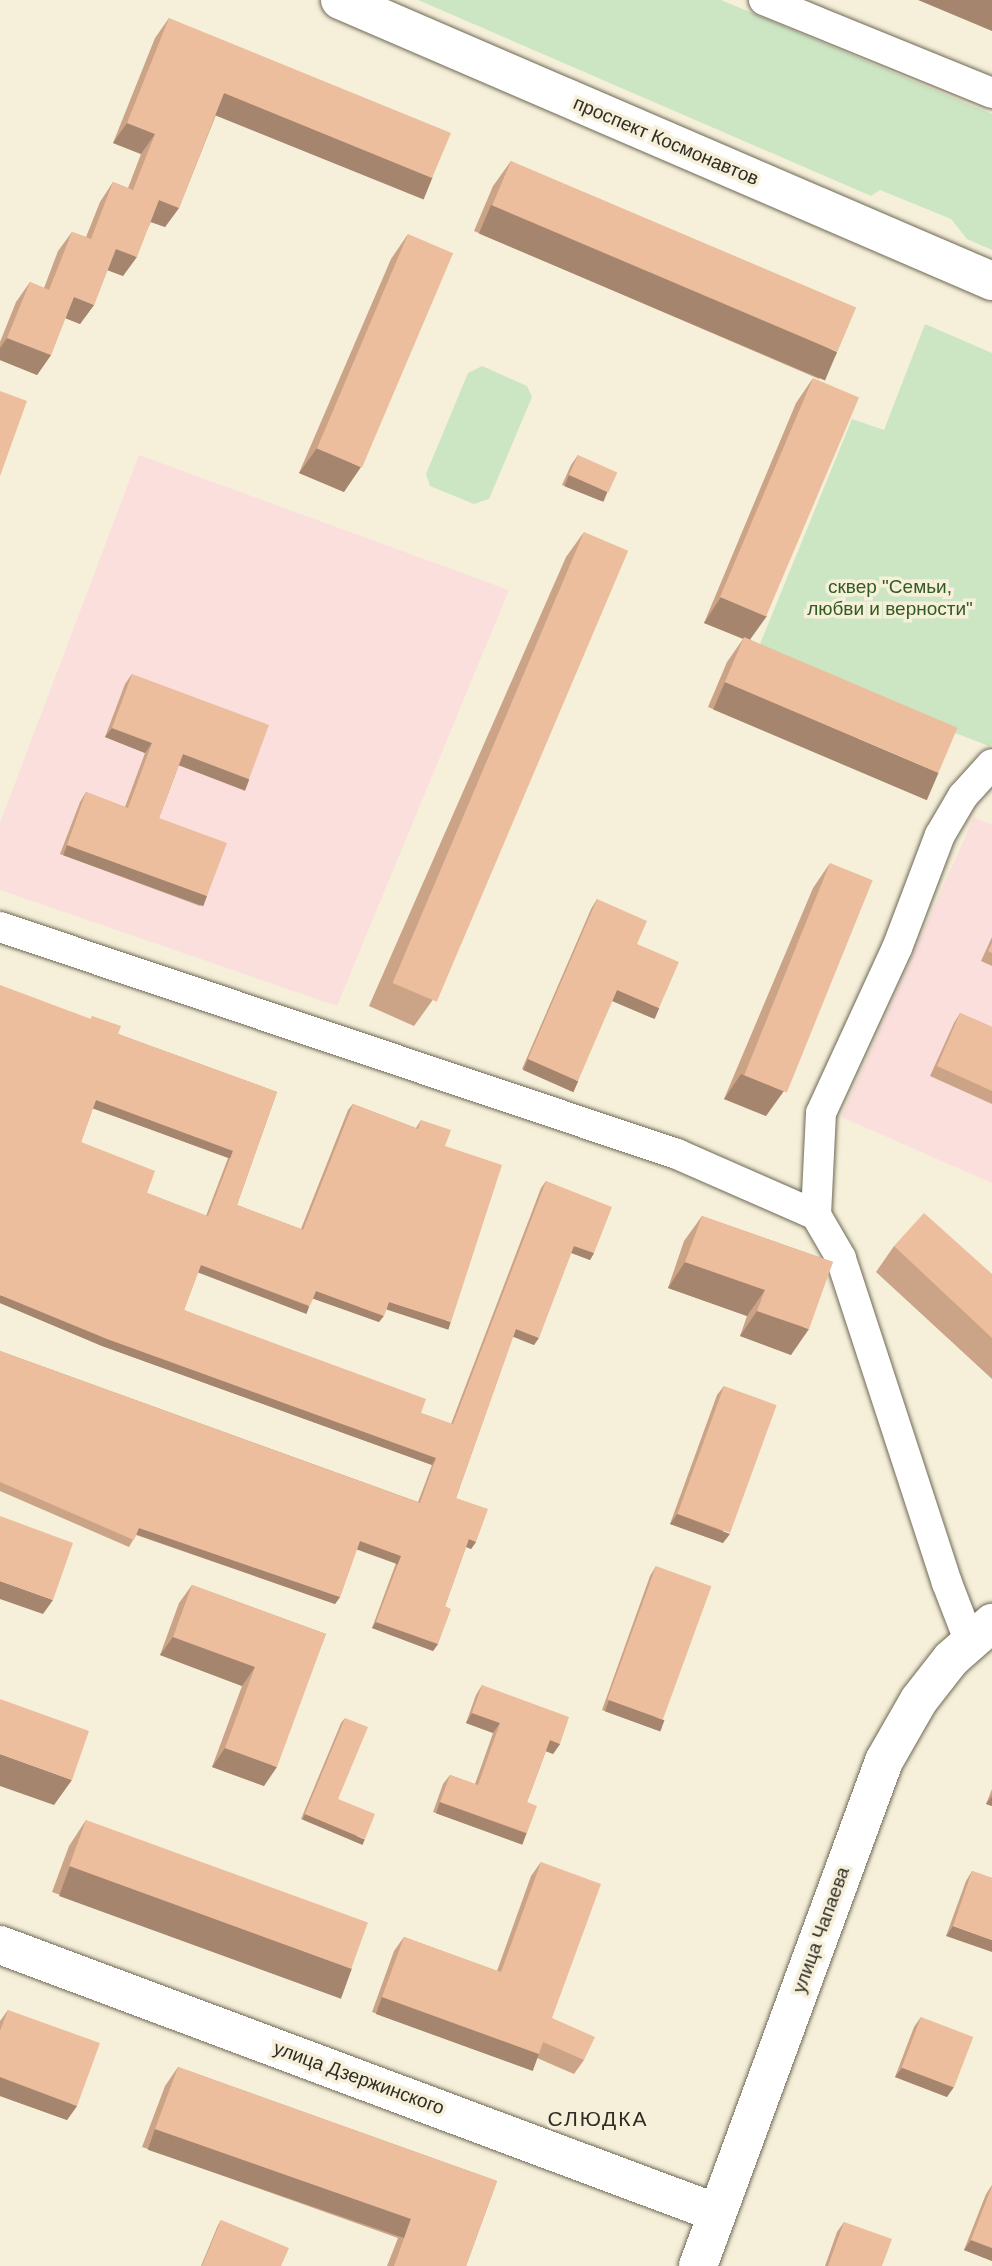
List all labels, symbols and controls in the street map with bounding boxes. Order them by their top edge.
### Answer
street label: проспект Космонавтов [570,92,762,190]
park label: сквер "Семьи, любви и верности" [807,576,973,620]
street label: улица Чапаева [788,1864,854,1996]
street label: улица Дзержинского [270,2036,448,2120]
district label: СЛЮДКА [548,2106,648,2132]

